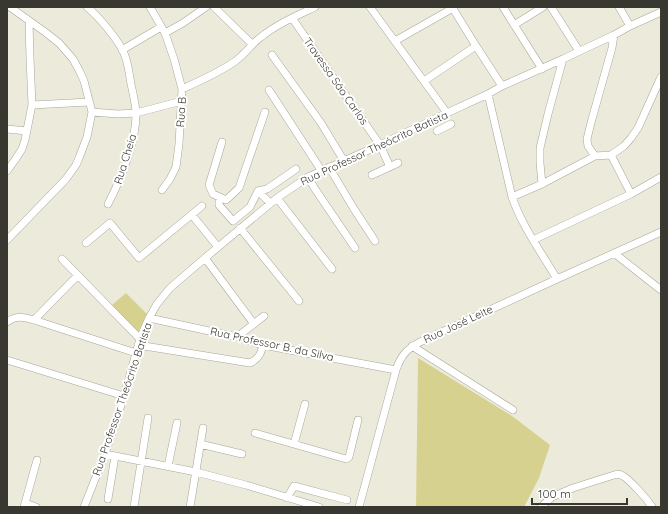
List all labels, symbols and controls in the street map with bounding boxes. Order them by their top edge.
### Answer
street label: Travessa Sáo Carlos [301,35,371,127]
street label: Rua B [173,96,189,128]
street label: Rua Professor Theócrito Batista [298,108,450,188]
street label: Rua Cheia [111,132,139,186]
street label: Rua José Leite [421,302,495,346]
street label: Rua Professor Theócrito Batista [89,321,155,477]
street label: Rua Professor B. da Silva [209,324,335,364]
scale bar [532,480,627,506]
text: 100 m [538,486,571,501]

